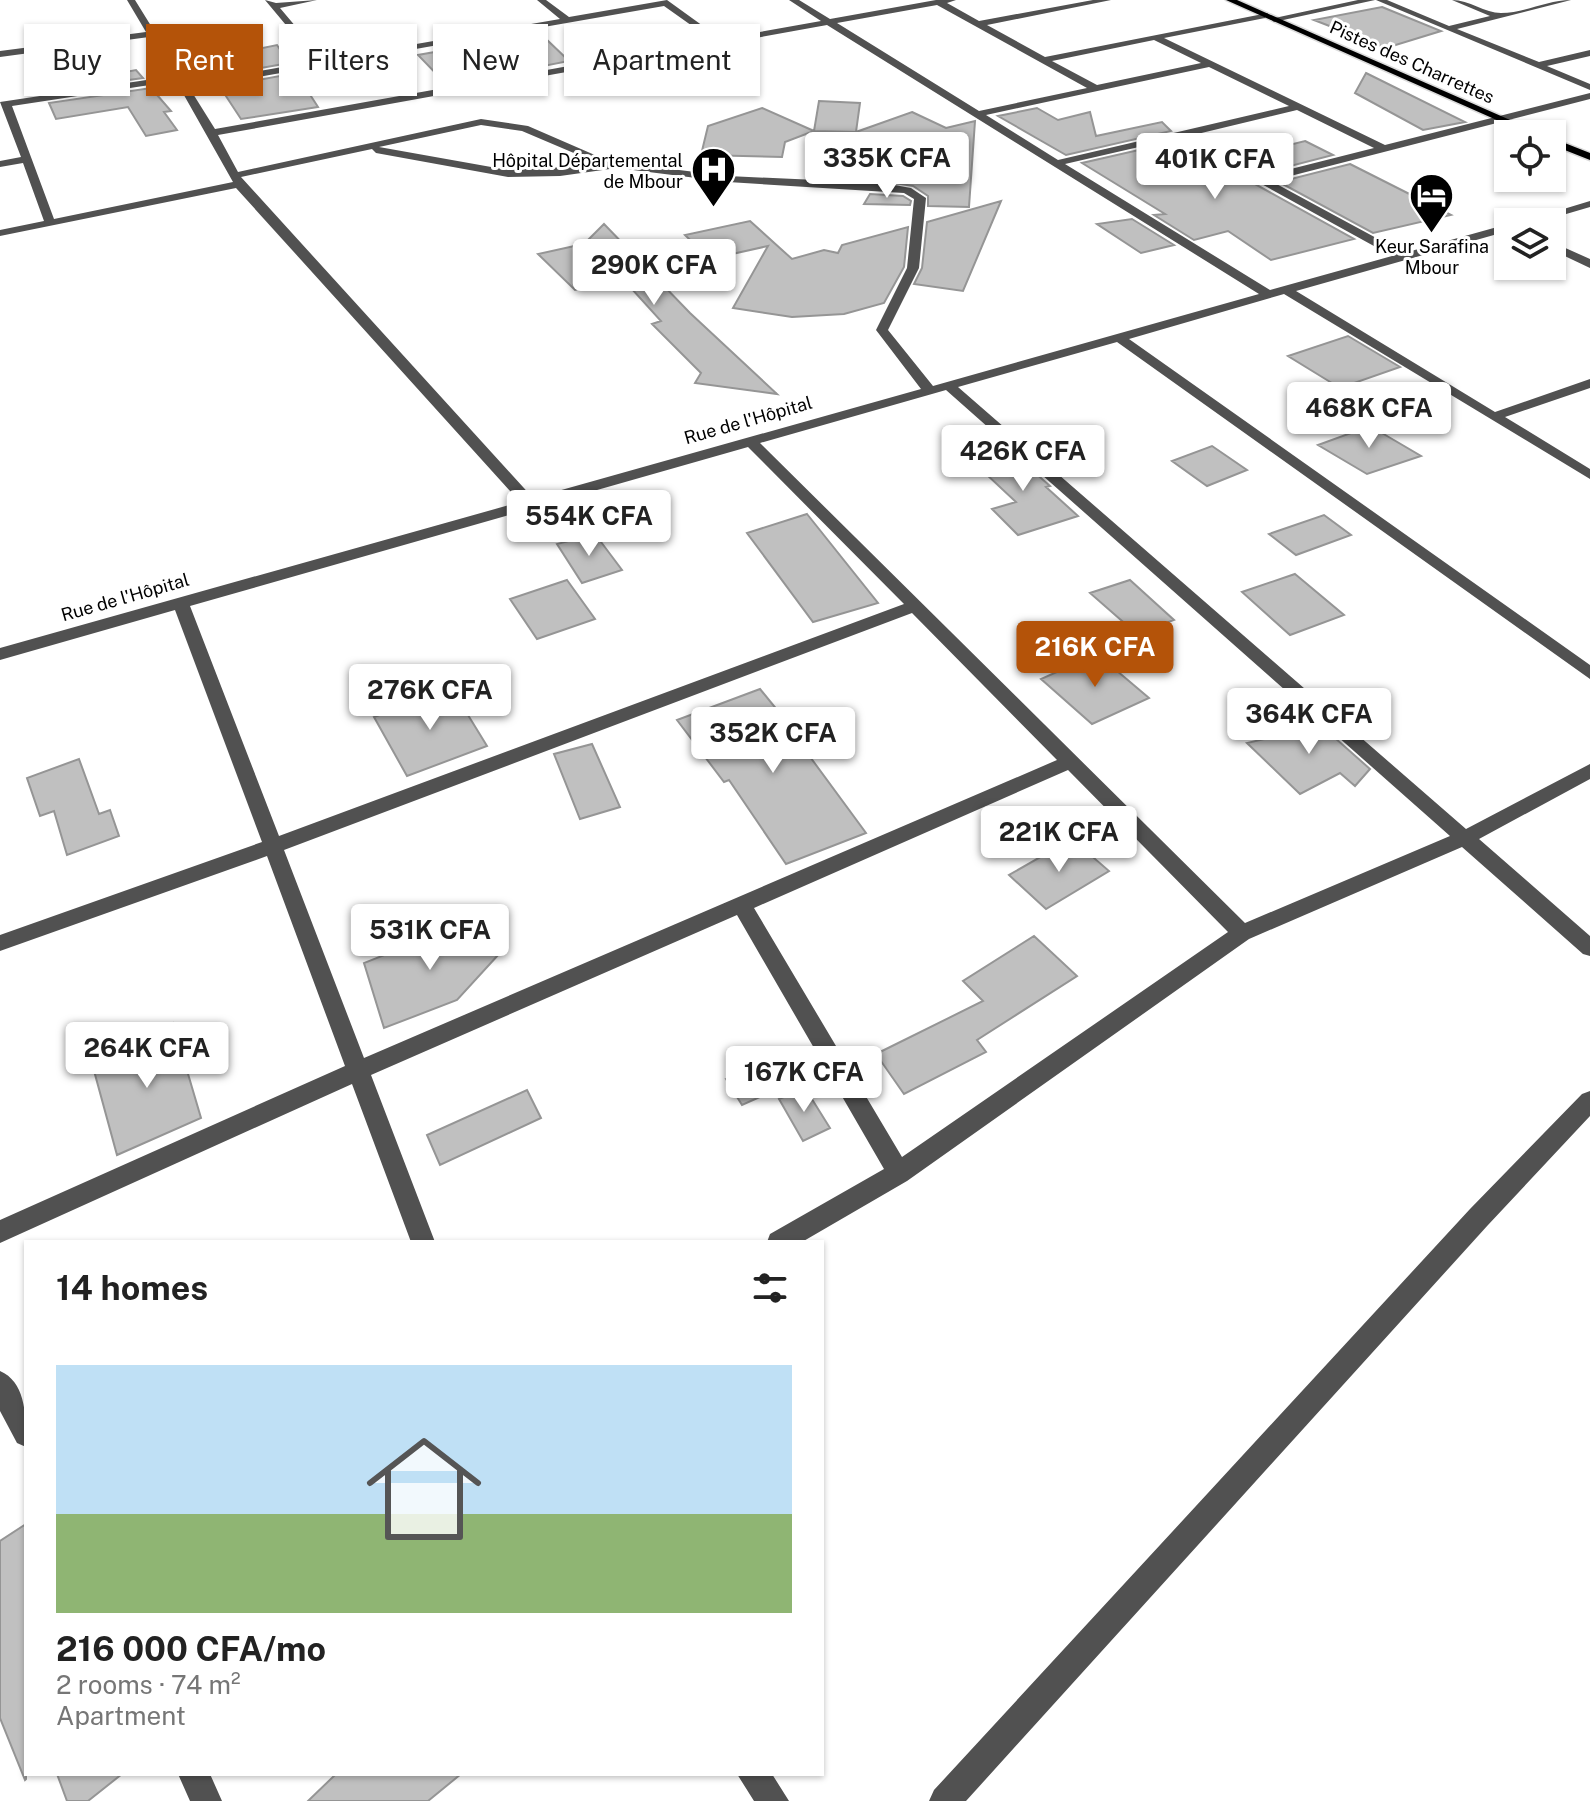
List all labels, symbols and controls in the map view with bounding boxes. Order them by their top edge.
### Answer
street label: Pistes des Charrettes [1327,16,1497,108]
chip: Buy [24,24,130,96]
chip: Rent [146,24,263,96]
chip: Filters [279,24,417,96]
chip: New [433,24,548,96]
chip: Apartment [564,24,760,96]
map controls [1494,120,1566,280]
button: locate [1494,120,1566,192]
pin: 335K CFA [804,132,970,200]
pin: 401K CFA [1132,133,1298,201]
text: 335K CFA [823,142,951,173]
text: 401K CFA [1154,143,1276,174]
hospital icon: Hôpital Départemental de Mbour [690,146,738,209]
place label: Hôpital Départemental de Mbour [492,150,683,192]
hotel icon: Keur Sarafina Mbour [1408,172,1456,235]
button: layers [1494,208,1566,280]
place label: Keur Sarafina Mbour [1375,236,1489,278]
pin: 290K CFA [571,239,737,307]
text: 290K CFA [591,249,717,280]
pin: 468K CFA [1286,382,1452,450]
street label: Rue de l'Hôpital [681,392,815,448]
text: 468K CFA [1305,392,1433,423]
pin: 426K CFA [940,425,1106,493]
text: 426K CFA [960,435,1087,466]
pin: 554K CFA [506,490,672,558]
text: 554K CFA [525,500,653,531]
street label: Rue de l'Hôpital [58,569,192,625]
pin: 216K CFA [1012,621,1178,689]
text: 216K CFA [1034,631,1156,662]
pin: 276K CFA [347,664,513,732]
text: 276K CFA [367,674,493,705]
pin: 364K CFA [1226,688,1392,756]
text: 364K CFA [1245,698,1373,729]
pin: 352K CFA [690,707,856,775]
text: 352K CFA [709,717,837,748]
pin: 221K CFA [976,806,1142,874]
text: 221K CFA [999,816,1119,847]
pin: 531K CFA [347,904,513,972]
text: 531K CFA [369,914,491,945]
pin: 264K CFA [64,1022,230,1090]
text: 264K CFA [84,1032,210,1063]
pin: 167K CFA [721,1046,887,1114]
text: 167K CFA [744,1056,864,1087]
icon: filters [748,1266,792,1310]
text: 14 homes [56,1268,208,1308]
icon: home [352,1417,496,1561]
text: 216 000 CFA/mo [56,1629,326,1669]
text: 2 rooms · 74 m² [56,1669,241,1700]
text: Apartment [56,1700,186,1731]

